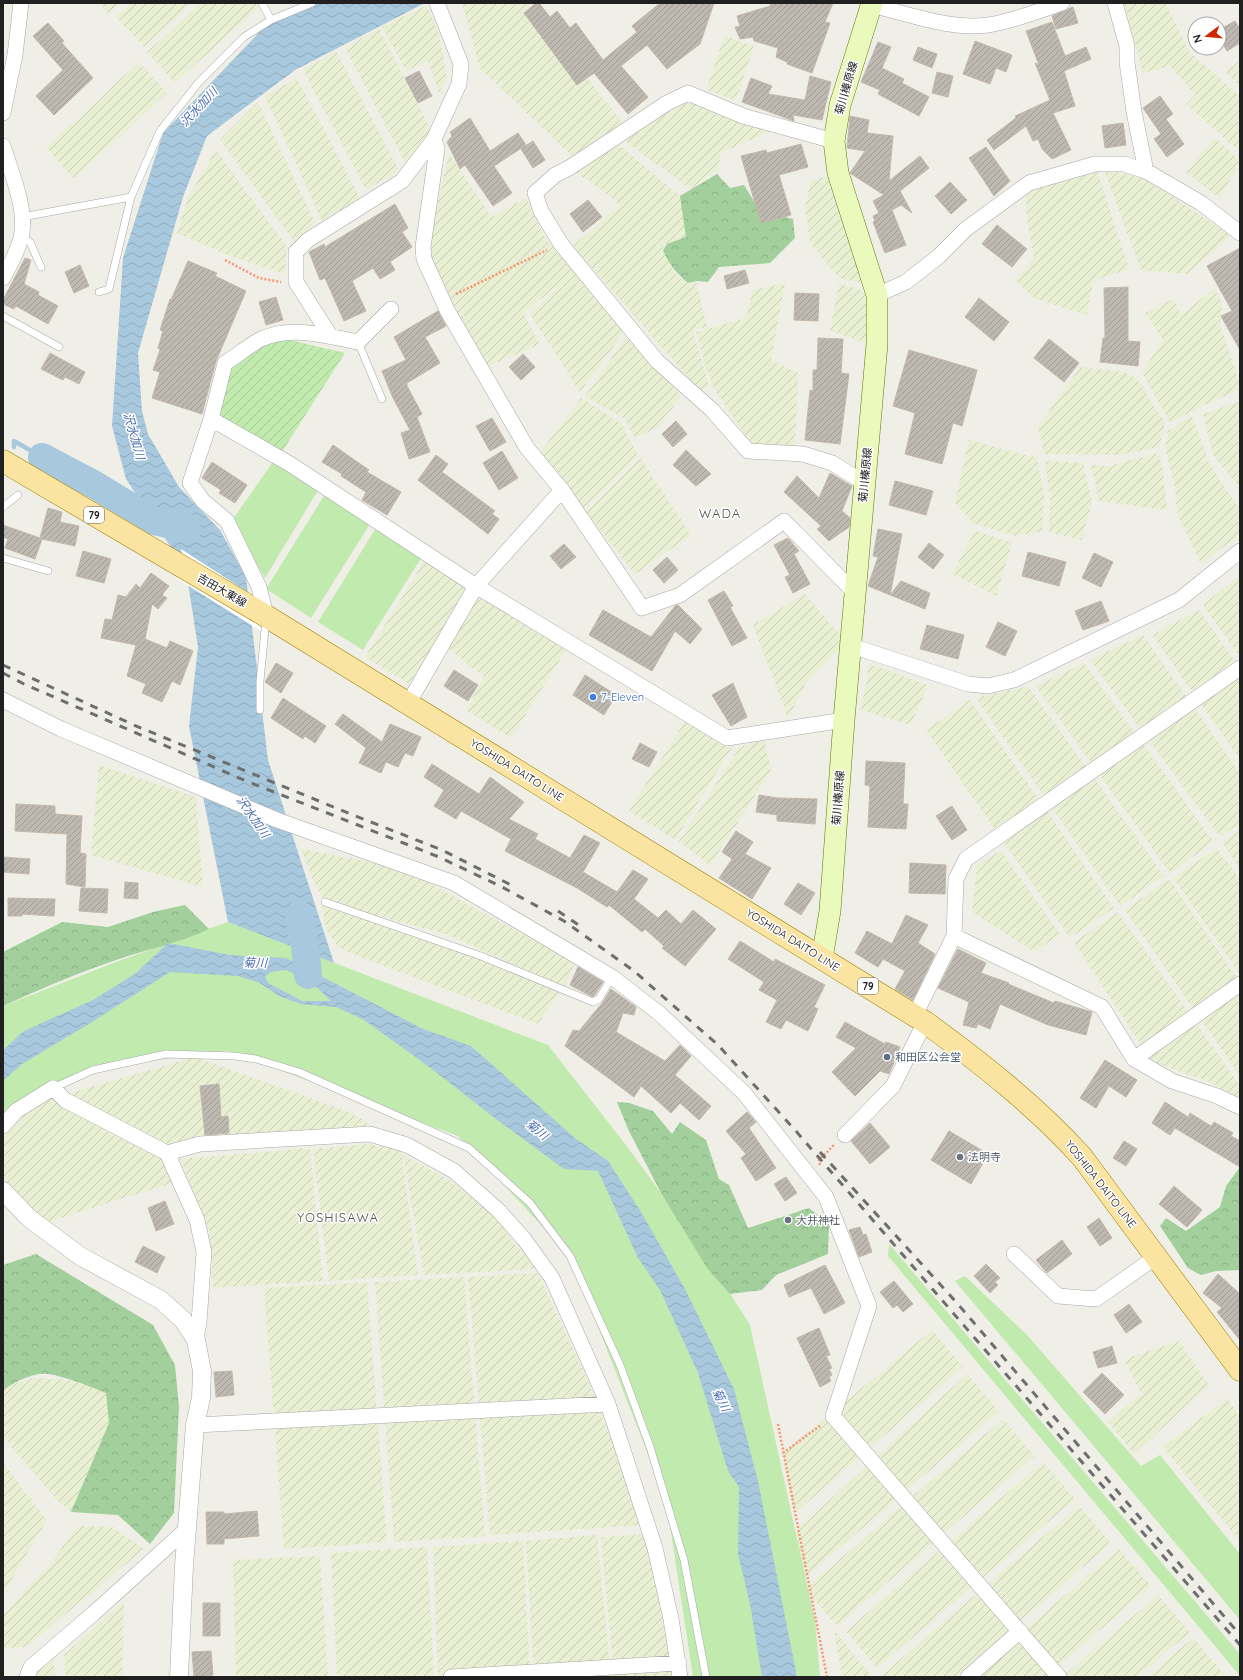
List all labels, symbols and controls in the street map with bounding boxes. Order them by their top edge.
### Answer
north arrow [1187,16,1227,56]
text: N [1190,33,1205,45]
street label: 菊川榛原線 [832,60,860,116]
water label: 沢水加川 [177,83,222,129]
water label: 沢水加川 [121,411,149,463]
street label: 菊川榛原線 [856,447,874,503]
district label: WADA [699,505,741,521]
road number: 79 [84,507,104,523]
street label: 吉田大東線 [195,570,249,610]
place label: 7-Eleven [601,690,644,704]
marker: 7-Eleven [588,692,598,702]
street label: YOSHIDA DAITO LINE [468,736,566,804]
street label: 菊川榛原線 [829,770,847,826]
water label: 沢水加川 [233,793,274,842]
street label: YOSHIDA DAITO LINE [744,906,842,974]
water label: 菊川 [243,955,269,970]
road number: 79 [858,978,878,994]
place label: 和田区公会堂 [895,1050,961,1064]
marker: 和田区公会堂 [882,1052,892,1062]
water label: 菊川 [523,1116,553,1144]
street label: YOSHIDA DAITO LINE [1062,1137,1140,1231]
place label: 法明寺 [968,1150,1001,1164]
marker: 法明寺 [955,1152,965,1162]
district label: YOSHISAWA [297,1209,379,1225]
place label: 大井神社 [796,1213,840,1227]
marker: 大井神社 [783,1215,793,1225]
water label: 菊川 [709,1386,734,1416]

